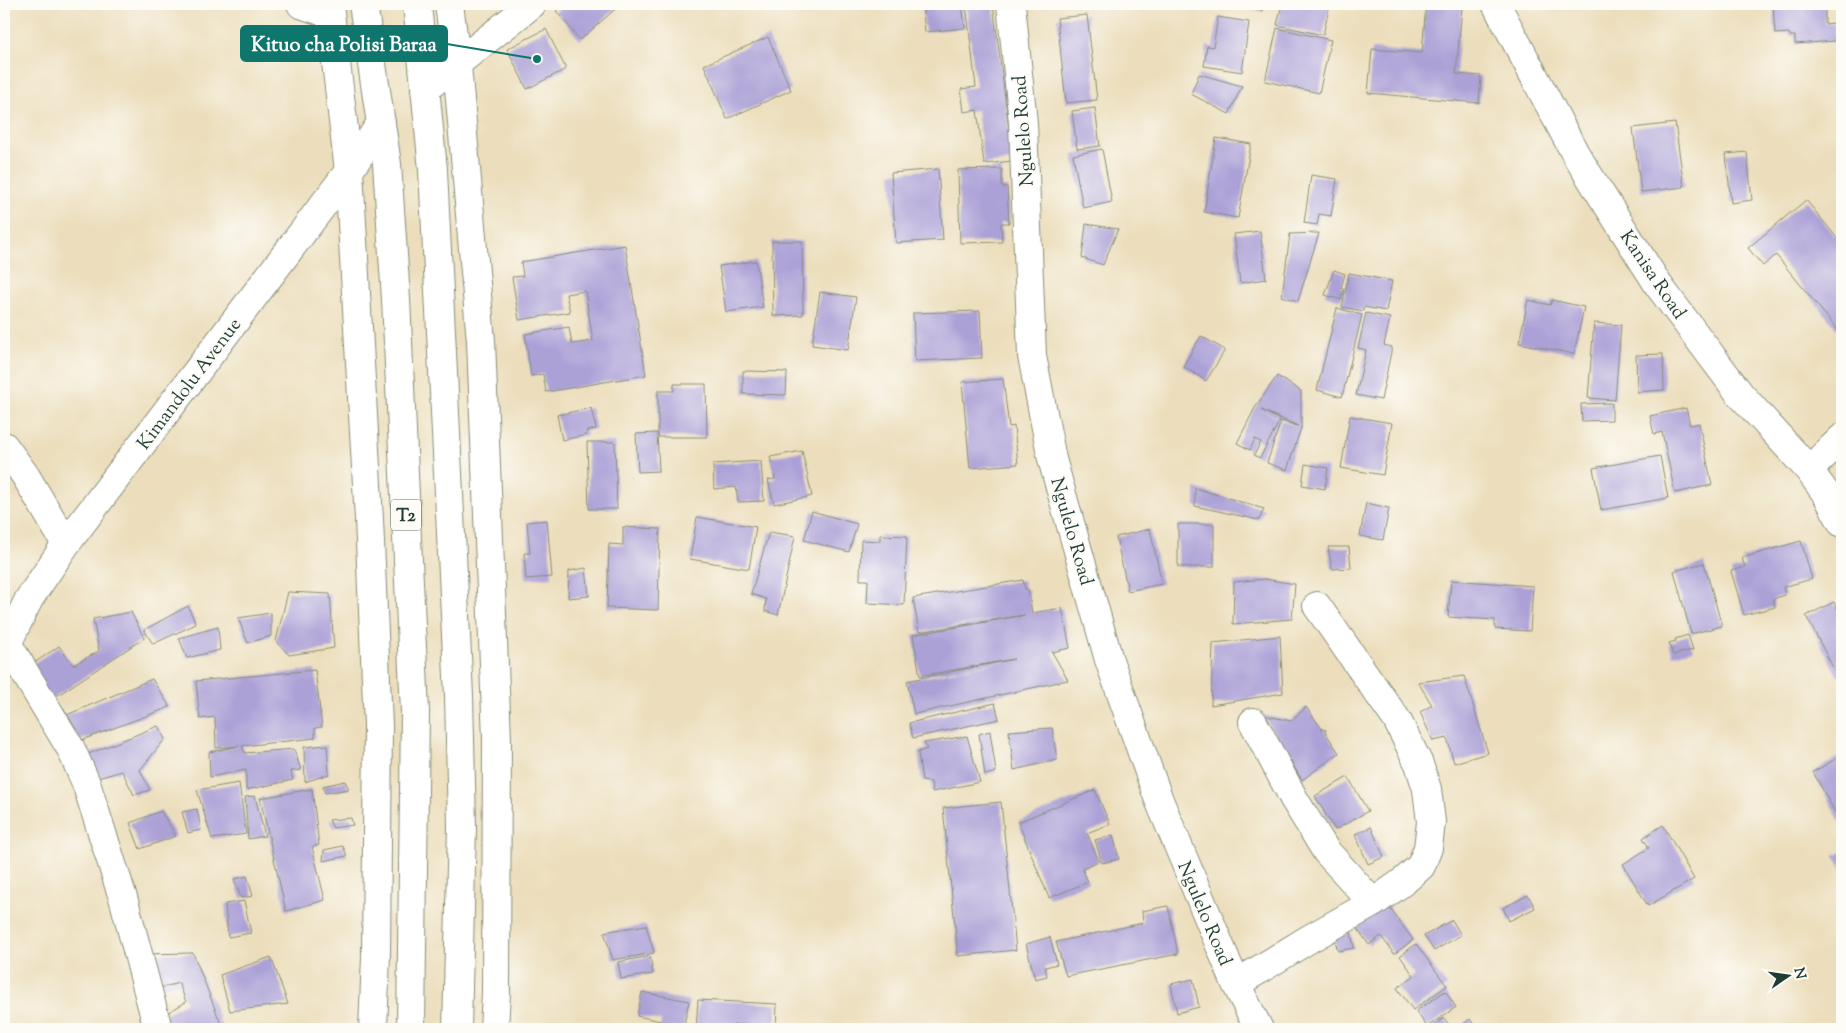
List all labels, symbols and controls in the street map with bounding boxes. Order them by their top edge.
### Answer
callout: Kituo cha Polisi Baraa [241,26,447,61]
text: Kituo cha Polisi Baraa [251,32,438,61]
street label: Ngulelo Road [1007,74,1042,187]
street label: Kanisa Road [1612,226,1692,325]
street label: Kimandolu Avenue [131,313,249,456]
street label: Ngulelo Road [1042,474,1099,589]
road number: T2 [391,500,421,530]
street label: Ngulelo Road [1170,857,1238,971]
north arrow [1764,950,1814,1000]
text: N [1788,966,1810,981]

